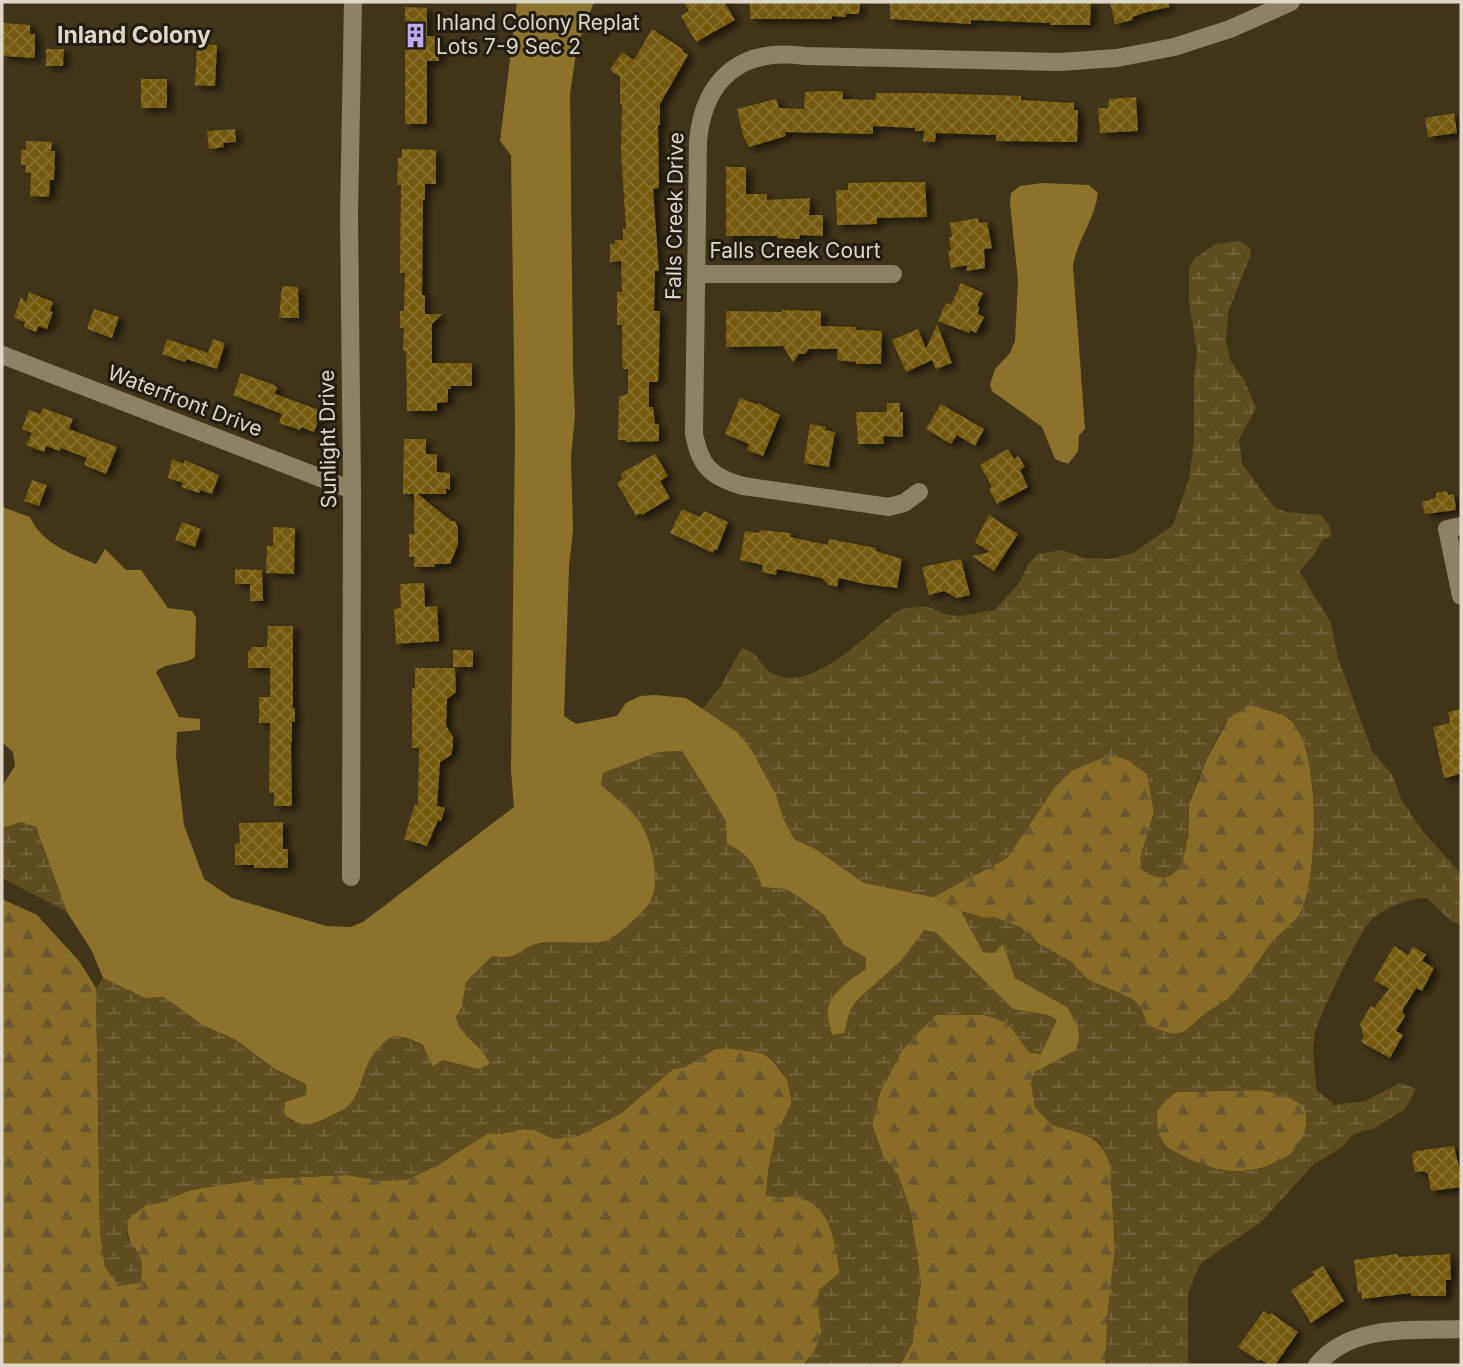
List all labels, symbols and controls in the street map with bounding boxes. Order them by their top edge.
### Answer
place label: Inland Colony Replat Lots 7-9 Sec 2 [436,10,640,59]
district label: Inland Colony [57,21,211,49]
building icon: Inland Colony Replat Lots 7-9 Sec 2 [402,21,430,49]
street label: Falls Creek Drive [661,132,688,300]
street label: Falls Creek Court [709,238,881,263]
street label: Waterfront Drive [104,360,266,442]
street label: Sunlight Drive [314,369,341,509]

